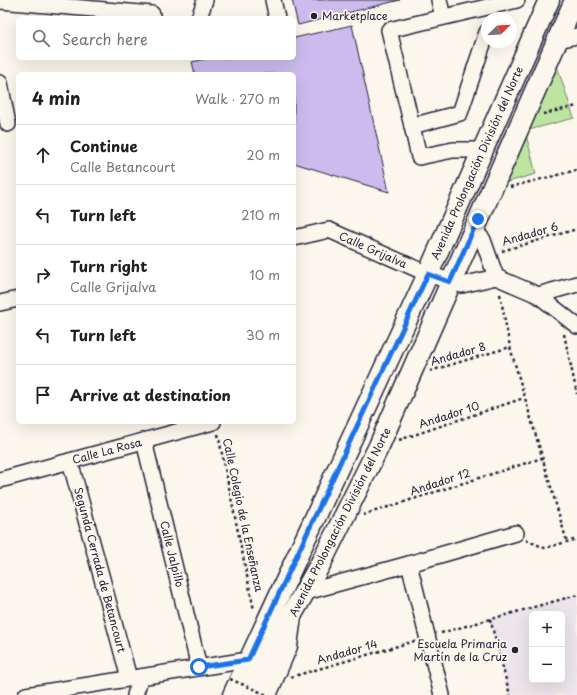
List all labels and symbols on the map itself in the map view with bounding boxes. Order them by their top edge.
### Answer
place label: Marketplace [322,7,388,24]
marker: Marketplace [309,11,319,21]
north arrow [481,12,517,48]
street label: Avenida Prolongación División del Norte [426,63,527,262]
route end [469,210,487,228]
street label: Andador 6 [500,217,560,250]
street label: Calle Grijalva [336,227,410,272]
street label: Andador 8 [428,337,488,370]
street label: Andador 10 [416,397,481,432]
street label: Avenida Prolongación División del Norte [284,424,395,619]
street label: Calle La Rosa [70,433,144,468]
street label: Calle Colegio de la Enseñanza [219,437,268,593]
street label: Andador 12 [407,464,473,499]
street label: Segunda Cerrada de Betancourt [70,485,131,655]
street label: Calle Jalpillo [156,519,189,589]
street label: Andador 14 [314,635,379,668]
place label: Escuela Primaria Martín de la Cruz [413,635,507,665]
marker: Escuela Primaria Martín de la Cruz [510,645,520,655]
route start [190,658,208,676]

